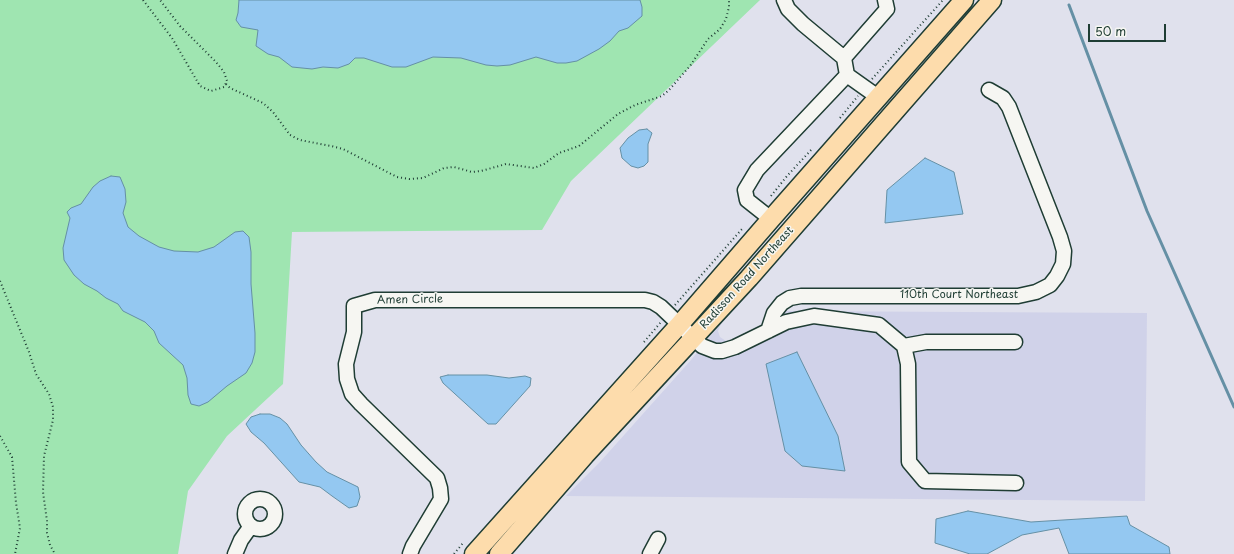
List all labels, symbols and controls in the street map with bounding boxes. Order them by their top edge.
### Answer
scale bar [1090,16,1168,42]
text: 50 m [1095,22,1126,40]
street label: Radisson Road Northeast [697,224,797,332]
street label: 110th Court Northeast [900,288,1018,302]
street label: Amen Circle [377,293,443,307]

